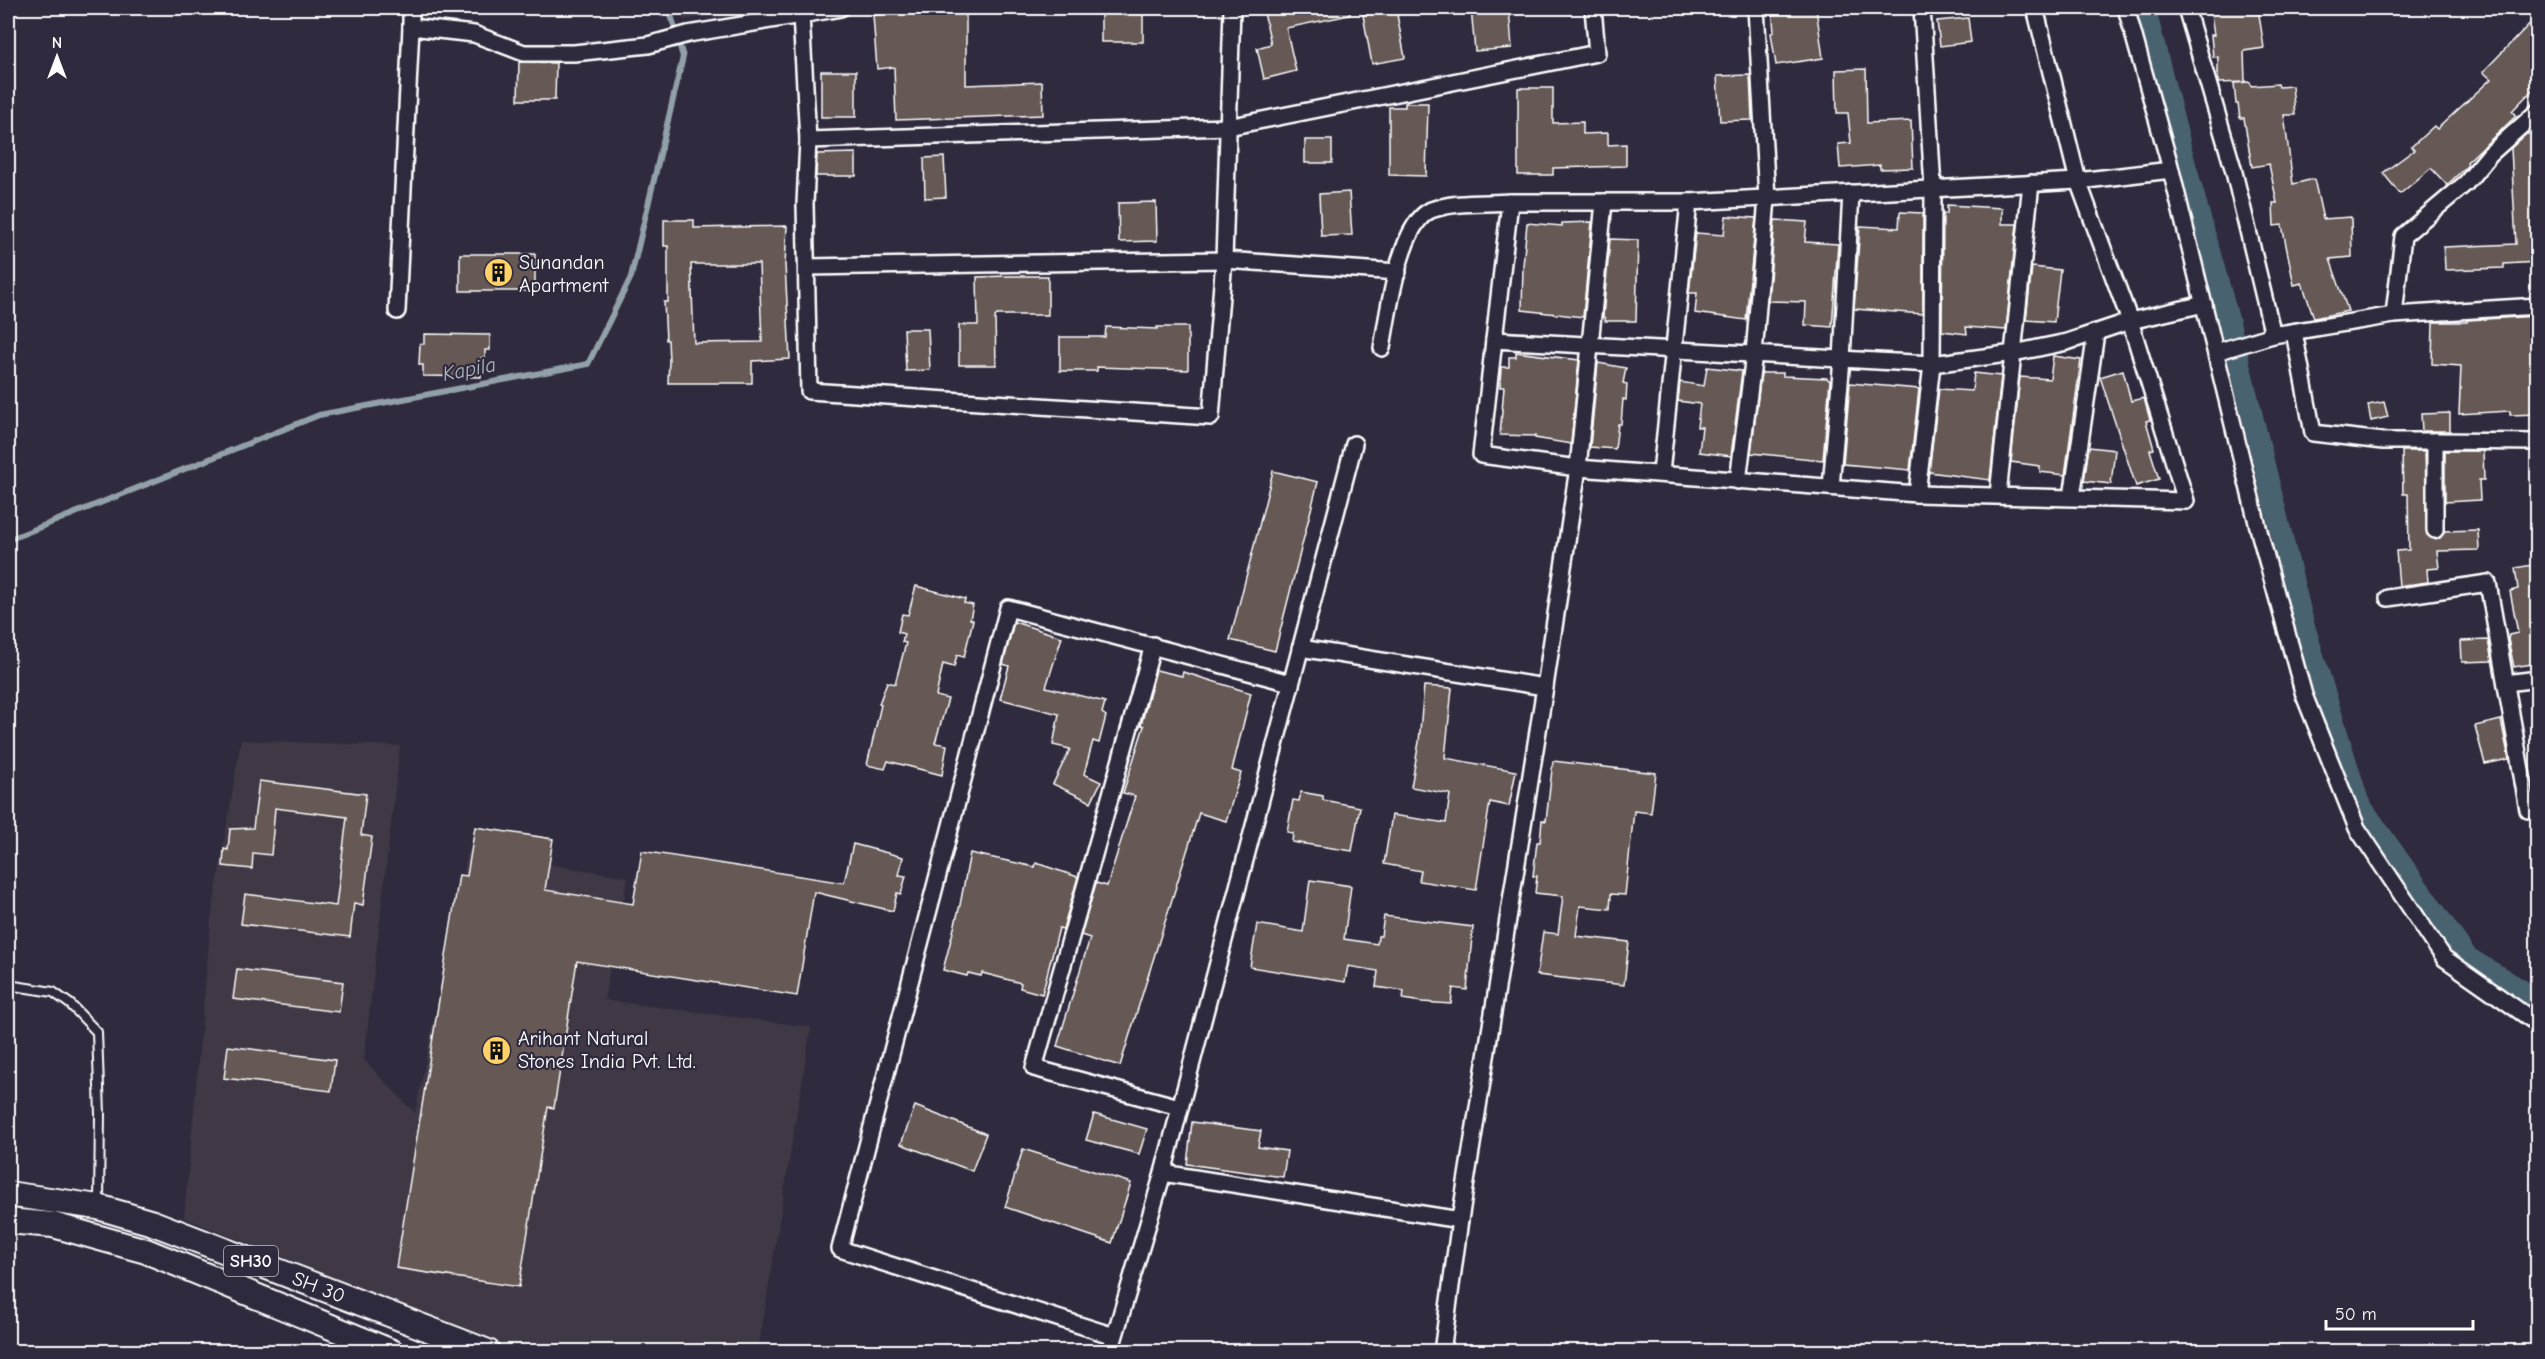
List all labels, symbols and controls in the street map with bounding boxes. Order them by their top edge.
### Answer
north arrow [27,27,87,87]
text: N [52,34,62,52]
place label: Sunandan Apartment [519,251,610,297]
building icon: Sunandan Apartment [482,257,514,289]
water label: Kapila [440,352,498,386]
place label: Arihant Natural Stones India Pvt. Ltd. [518,1027,696,1073]
building icon: Arihant Natural Stones India Pvt. Ltd. [481,1034,513,1066]
road number: SH30 [224,1246,278,1276]
street label: SH 30 [289,1266,348,1307]
scale bar [2326,1293,2473,1331]
text: 50 m [2335,1304,2377,1325]

